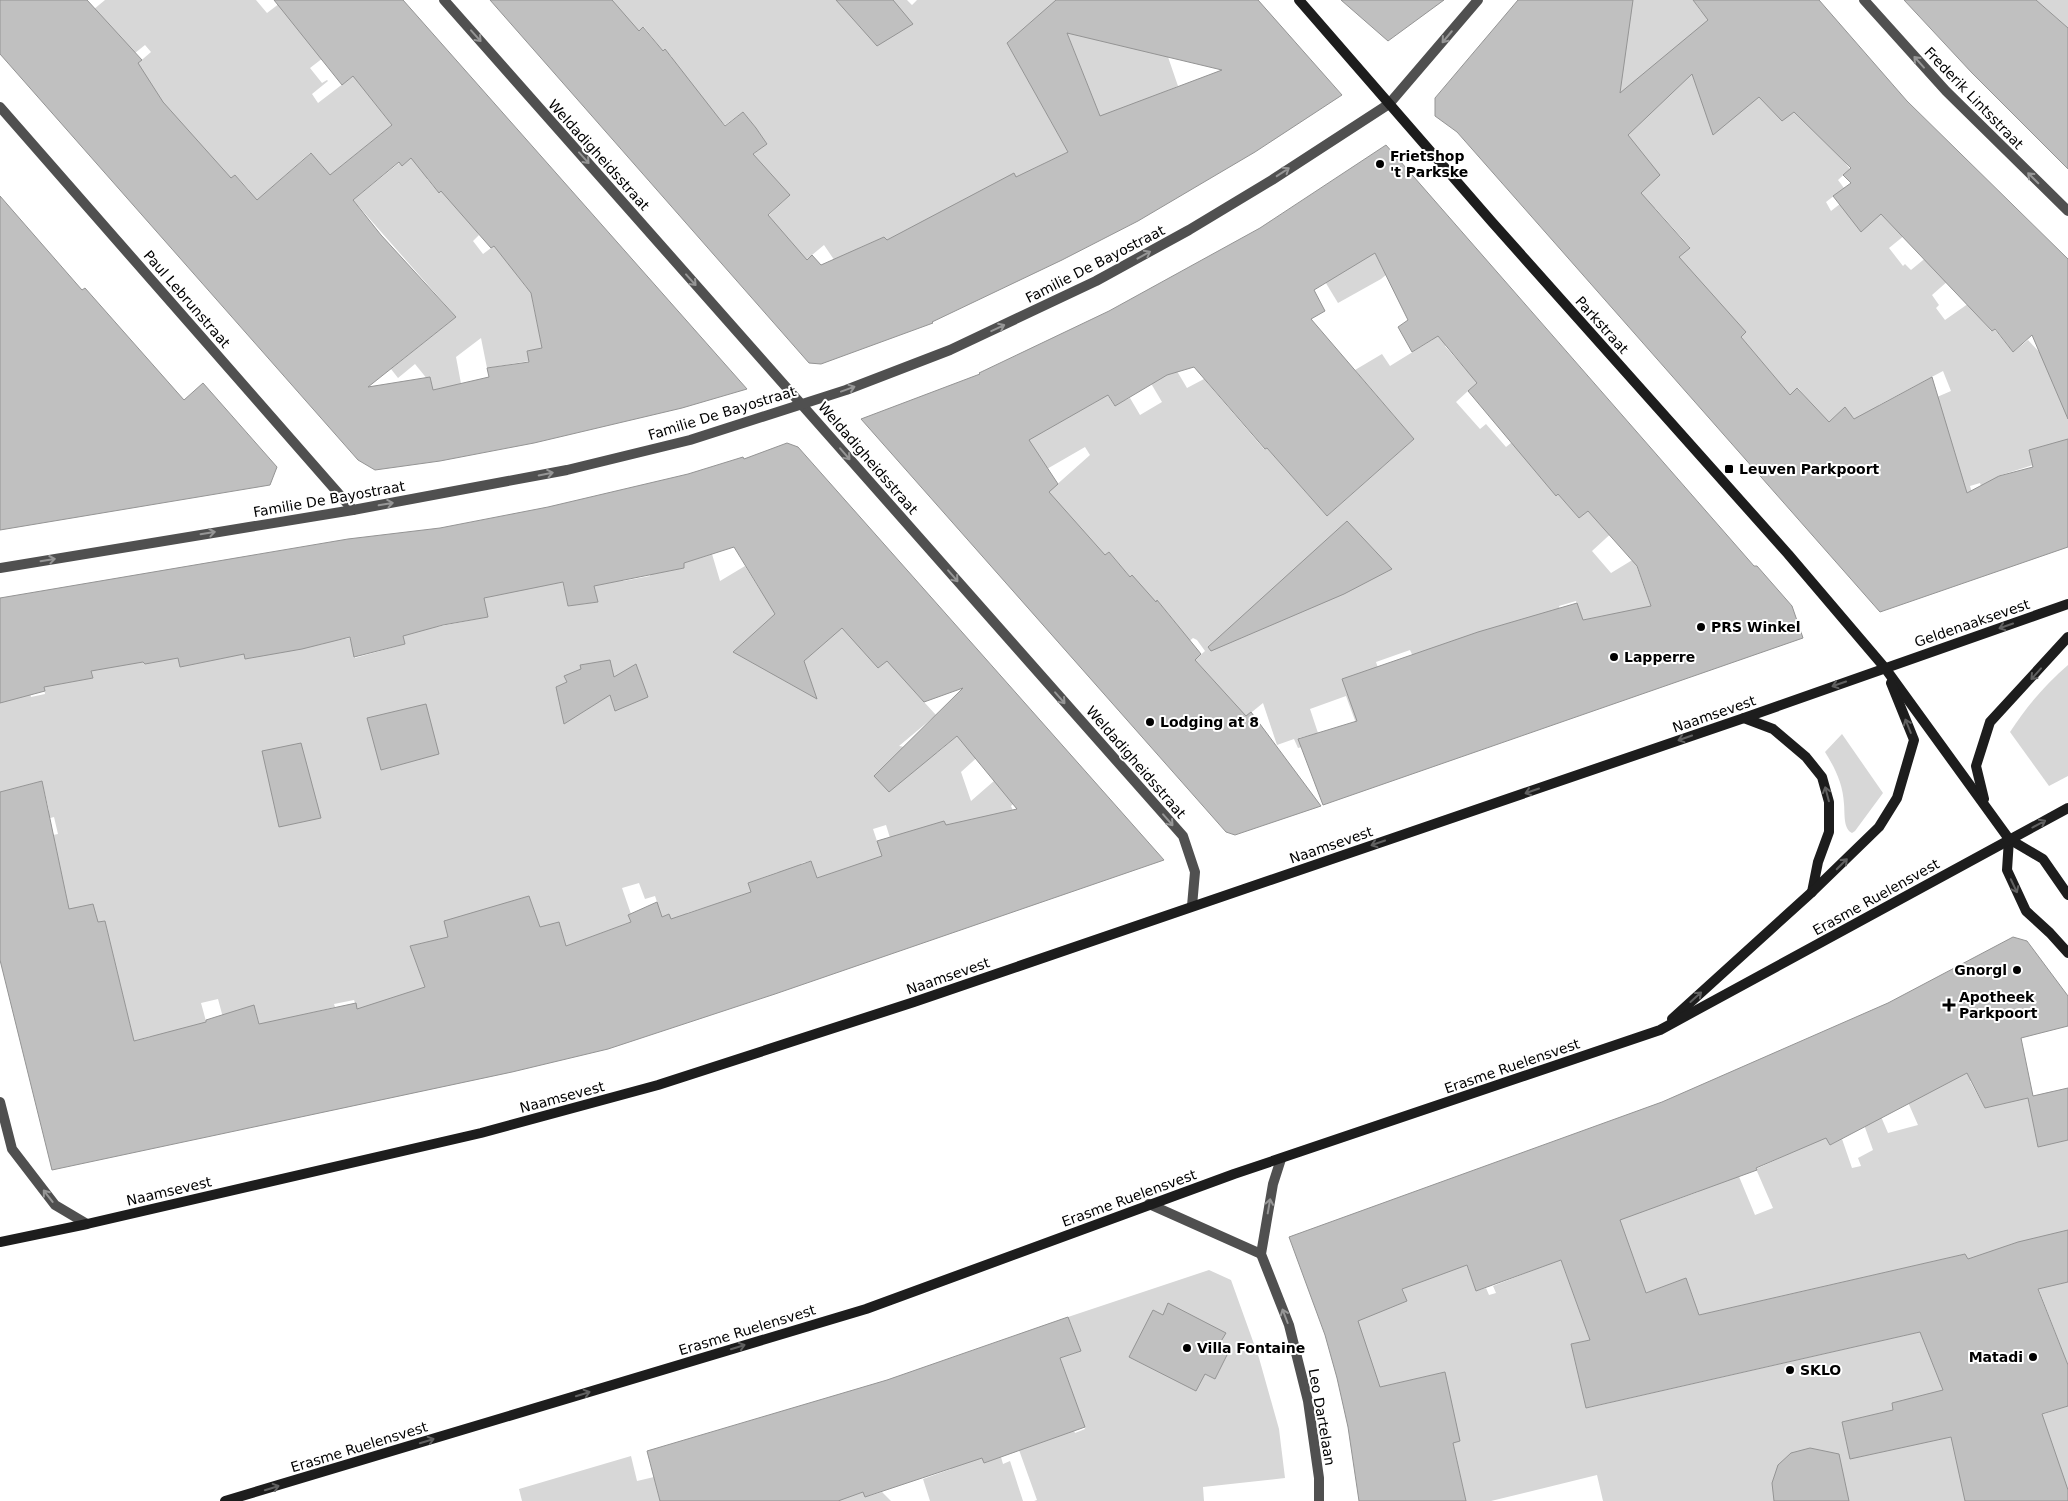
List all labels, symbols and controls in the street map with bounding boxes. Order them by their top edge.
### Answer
one-way arrow [470,30,482,43]
one-way arrow [1441,31,1453,44]
street label: Frederik Lintsstraat [1921,44,2027,153]
one-way arrow [1913,55,1925,68]
street label: Weldadigheidsstraat [545,96,653,214]
place label: Frietshop 't Parkske [1390,148,1468,180]
one-way arrow [578,152,589,165]
marker: Frietshop 't Parkske [1374,158,1386,170]
one-way arrow [1276,167,1290,177]
one-way arrow [2027,171,2039,184]
street label: Familie De Bayostraat [1023,222,1168,306]
street label: Paul Lebrunstraat [140,247,234,351]
one-way arrow [1136,250,1150,260]
one-way arrow [686,273,697,286]
street label: Parkstraat [1572,293,1632,357]
one-way arrow [990,322,1005,332]
street label: Familie De Bayostraat [646,383,798,443]
one-way arrow [840,384,855,393]
street label: Weldadigheidsstraat [815,399,921,518]
one-way arrow [840,447,851,460]
place label: Leuven Parkpoort [1739,461,1880,477]
marker: Leuven Parkpoort [1723,463,1735,475]
one-way arrow [537,469,553,479]
street label: Familie De Bayostraat [252,478,407,520]
one-way arrow [378,498,394,508]
one-way arrow [200,528,216,538]
one-way arrow [40,554,56,564]
one-way arrow [947,569,959,582]
street label: Geldenaaksevest [1912,596,2032,650]
place label: PRS Winkel [1711,619,1800,635]
marker: PRS Winkel [1695,621,1707,633]
one-way arrow [1998,622,2014,631]
place label: Lapperre [1624,649,1695,665]
marker: Lapperre [1608,651,1620,663]
one-way arrow [2030,667,2041,680]
one-way arrow [1832,680,1847,689]
one-way arrow [1055,691,1066,704]
street label: Naamsevest [1670,692,1758,736]
street label: Weldadigheidsstraat [1083,703,1189,822]
place label: Lodging at 8 [1160,714,1259,730]
marker: Lodging at 8 [1144,716,1156,728]
one-way arrow [1903,718,1912,734]
one-way arrow [1678,734,1694,743]
one-way arrow [1524,786,1540,796]
one-way arrow [1821,786,1831,802]
one-way arrow [1162,813,1174,826]
one-way arrow [2031,819,2046,828]
street label: Naamsevest [1287,823,1375,867]
one-way arrow [1371,839,1386,848]
street label: Erasme Ruelensvest [1810,855,1942,938]
one-way arrow [1835,858,1848,870]
one-way arrow [2010,878,2019,893]
street label: Naamsevest [904,954,992,998]
place label: Gnorgl [1954,962,2007,978]
marker: Gnorgl [2011,964,2023,976]
place label: Apotheek Parkpoort [1959,989,2038,1021]
one-way arrow [1690,991,1703,1003]
marker: Apotheek Parkpoort [1943,999,1955,1011]
street label: Erasme Ruelensvest [1442,1035,1582,1097]
street label: Naamsevest [518,1078,607,1116]
street label: Erasme Ruelensvest [1059,1166,1199,1230]
street label: Naamsevest [125,1173,214,1209]
one-way arrow [43,1190,54,1203]
one-way arrow [1265,1198,1275,1214]
street label: Erasme Ruelensvest [677,1301,818,1358]
one-way arrow [1280,1309,1289,1324]
place label: Villa Fontaine [1197,1340,1305,1356]
one-way arrow [730,1342,746,1352]
marker: Villa Fontaine [1181,1342,1193,1354]
place label: Matadi [1969,1349,2023,1365]
marker: Matadi [2027,1351,2039,1363]
place label: SKLO [1800,1362,1841,1378]
marker: SKLO [1784,1364,1796,1376]
street label: Leo Dartelaan [1306,1367,1338,1467]
one-way arrow [574,1389,590,1399]
street label: Erasme Ruelensvest [289,1418,430,1475]
one-way arrow [419,1435,435,1445]
one-way arrow [263,1482,279,1492]

